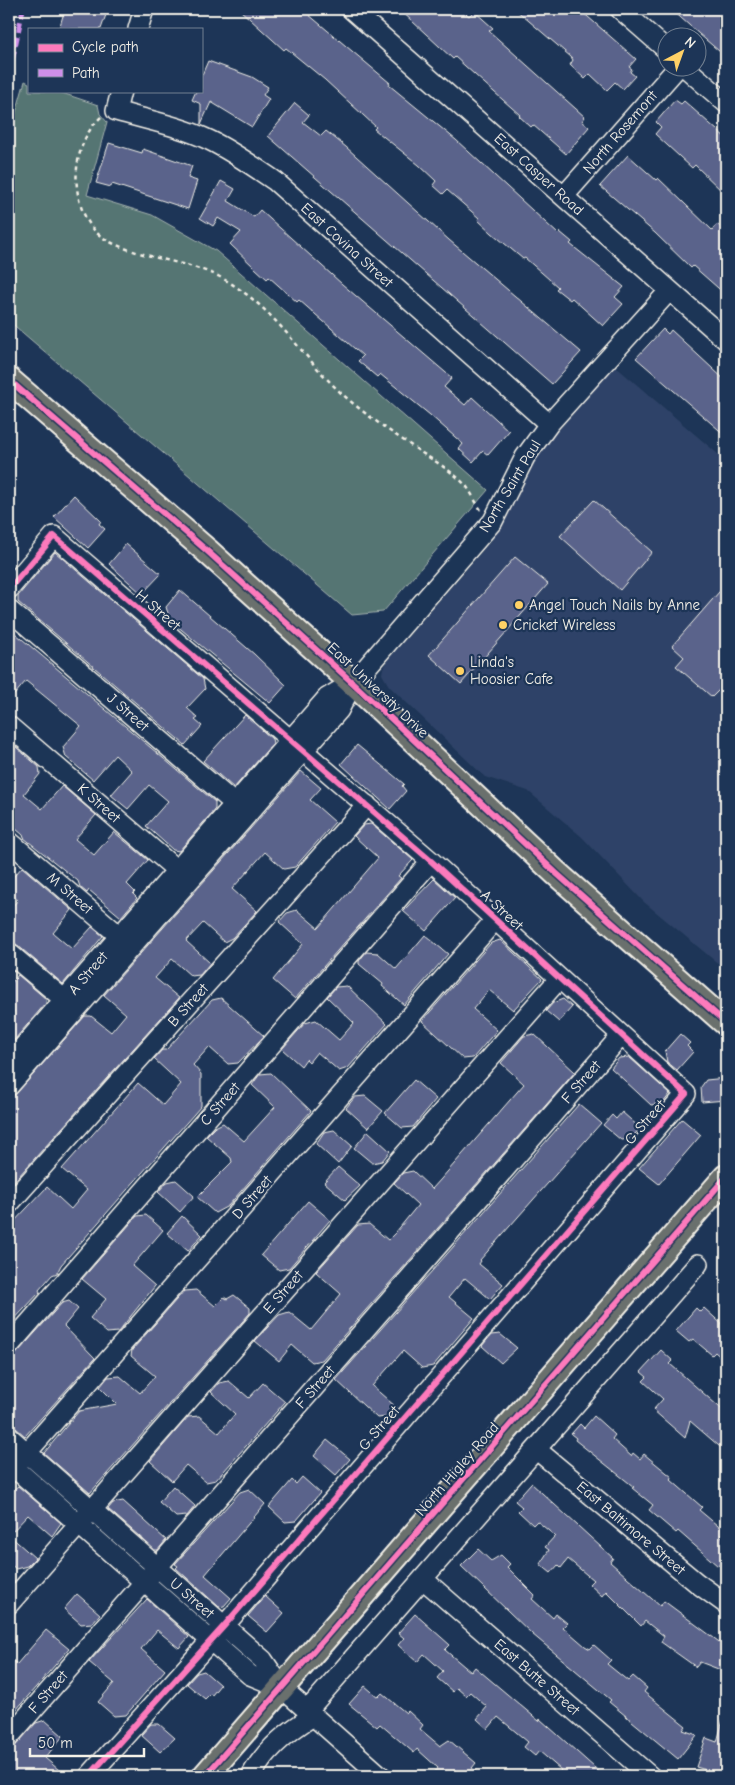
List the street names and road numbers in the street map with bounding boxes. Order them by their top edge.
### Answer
street label: North Rosemont [579,86,661,177]
street label: East Casper Road [490,129,588,219]
street label: East Covina Street [297,199,397,292]
street label: North Saint Paul [475,437,545,535]
street label: H Street [132,586,185,635]
street label: East University Drive [324,638,433,742]
street label: J Street [103,689,153,735]
street label: K Street [74,779,125,827]
street label: M Street [43,868,97,918]
street label: A Street [477,886,527,935]
street label: A Street [64,947,112,998]
street label: B Street [164,979,213,1030]
street label: F Street [557,1056,605,1107]
street label: C Street [196,1078,244,1129]
street label: G Street [621,1095,670,1148]
street label: D Street [228,1171,276,1223]
street label: E Street [259,1266,307,1317]
street label: F Street [291,1361,339,1412]
street label: G Street [355,1401,404,1454]
street label: North Higley Road [411,1418,503,1520]
street label: East Baltimore Street [573,1477,690,1579]
street label: U Street [166,1574,218,1623]
street label: East Butte Street [491,1635,584,1720]
street label: F Street [24,1666,72,1717]

